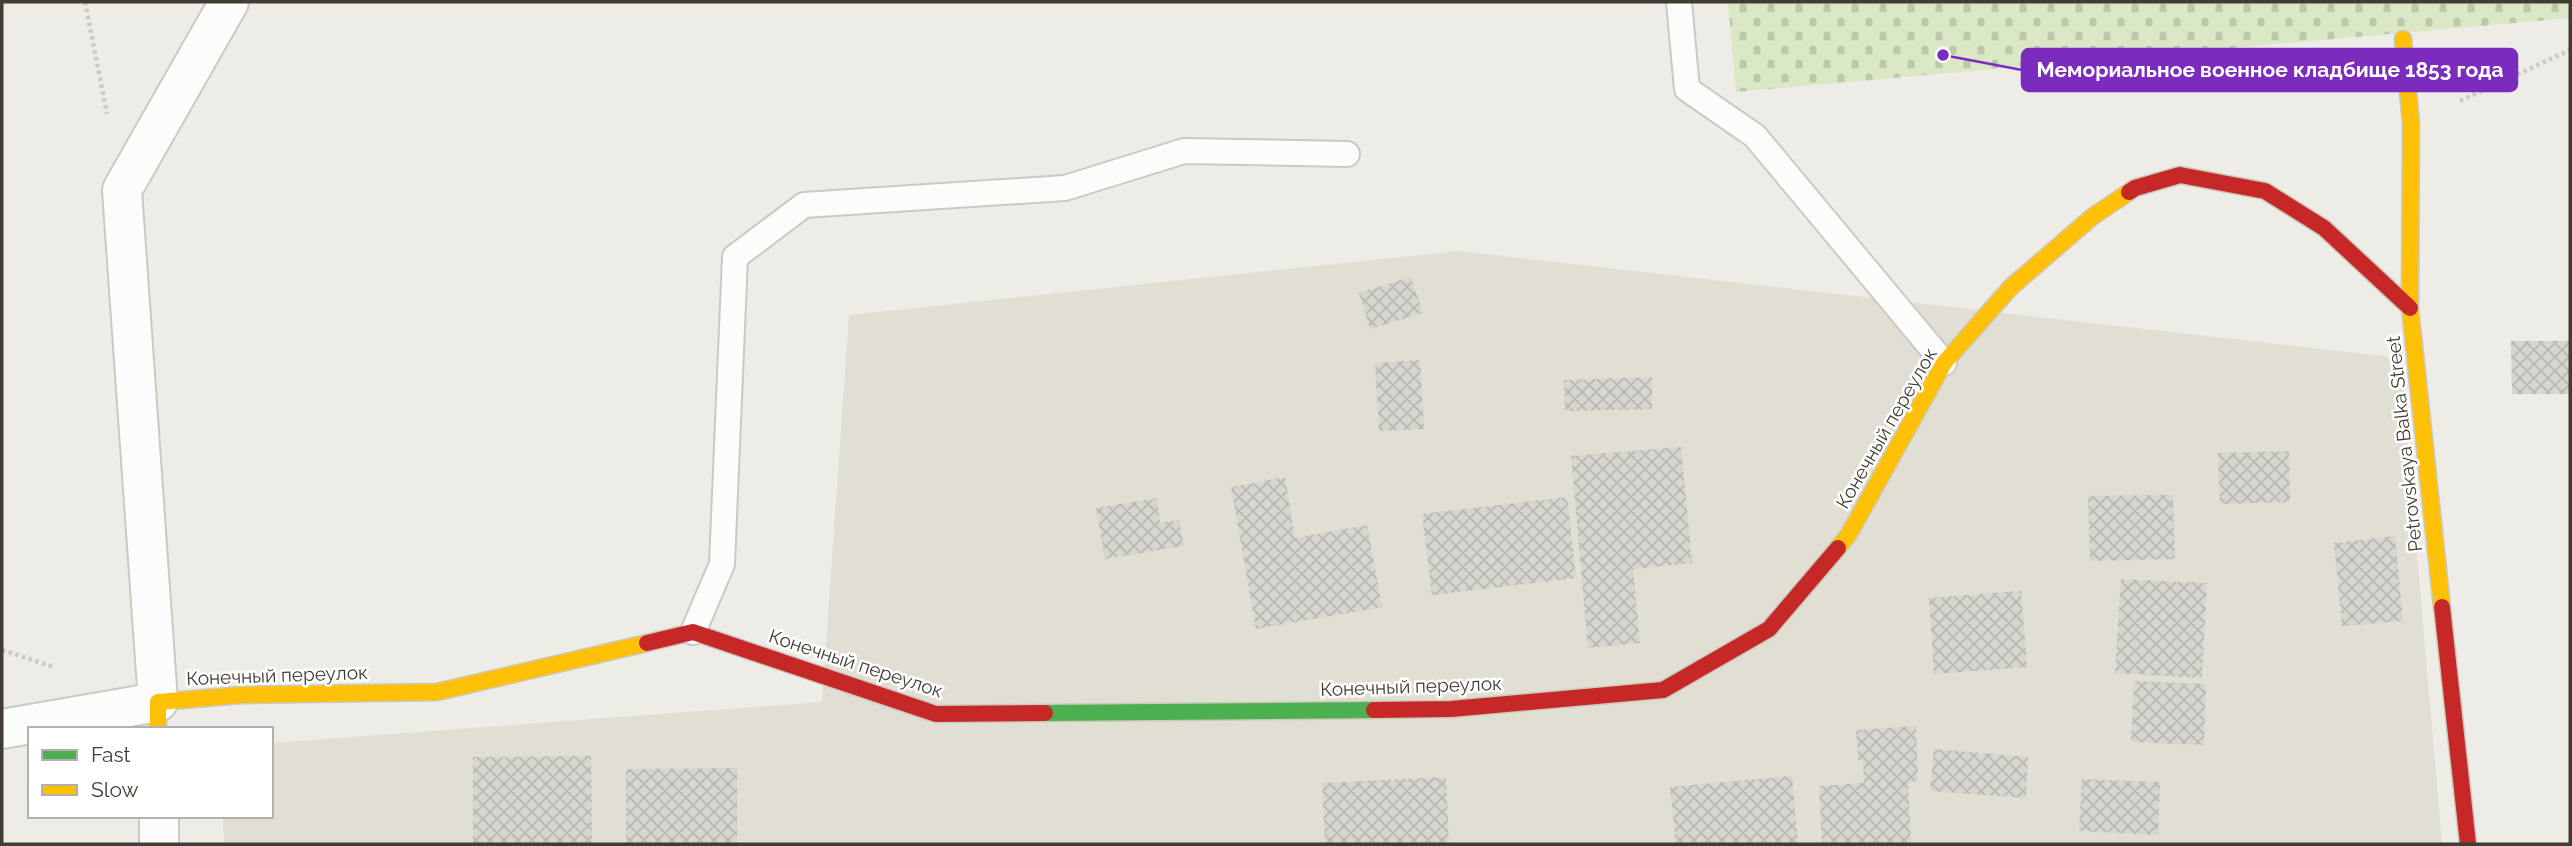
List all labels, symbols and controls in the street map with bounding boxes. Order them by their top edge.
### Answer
callout: Мемориальное военное кладбище 1853 года [2022,49,2517,91]
text: Мемориальное военное кладбище 1853 года [2037,57,2503,82]
street label: Petrovskaya Balka Street [2382,334,2426,553]
street label: Конечный переулок [1831,344,1941,512]
street label: Конечный переулок [766,624,946,702]
street label: Конечный переулок [186,661,368,689]
street label: Конечный переулок [1320,672,1502,700]
legend [28,727,273,818]
text: Fast [91,742,131,767]
text: Slow [91,777,139,802]

